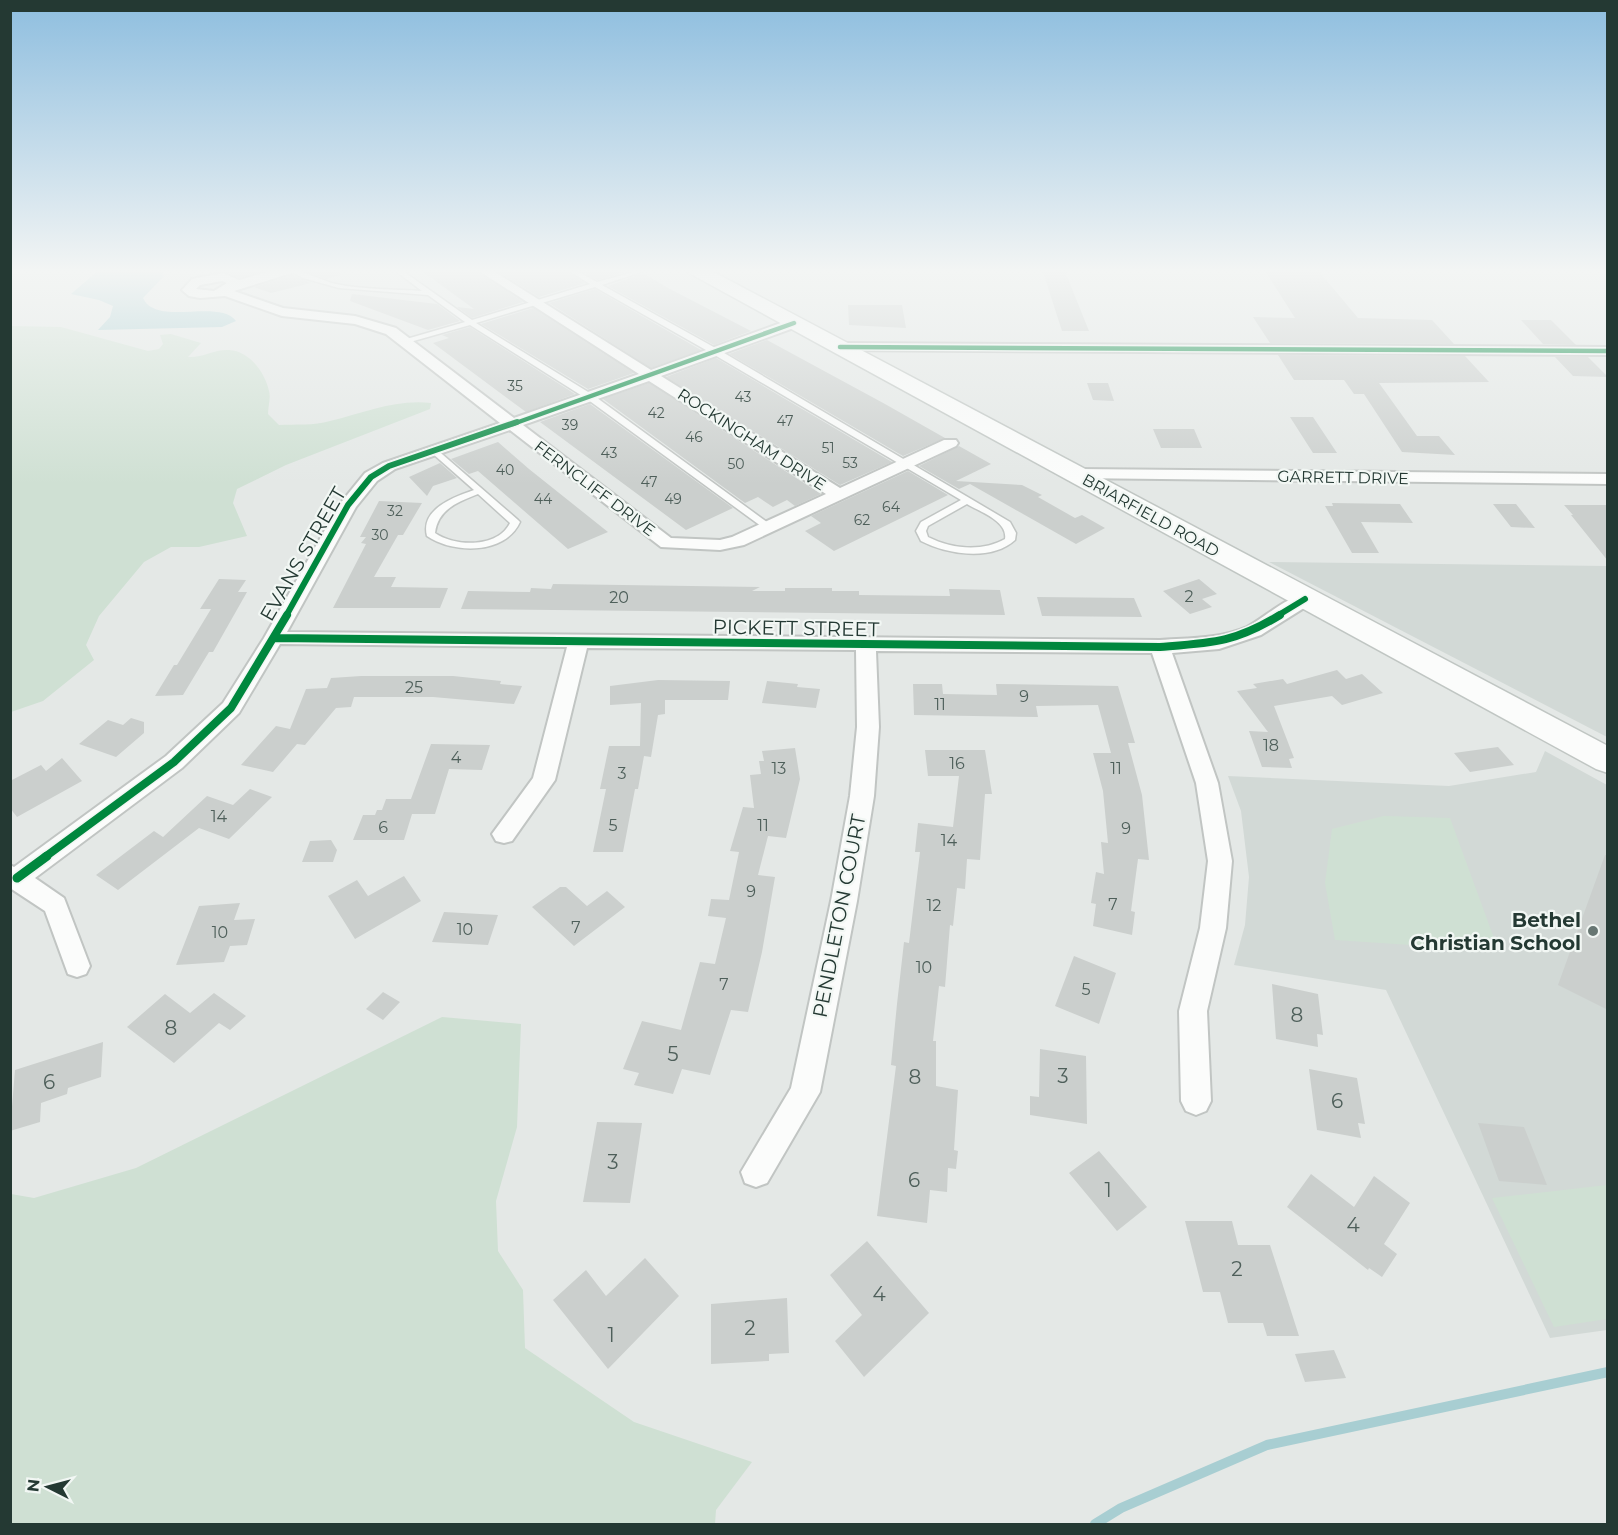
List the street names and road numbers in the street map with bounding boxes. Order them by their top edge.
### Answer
street label: ROCKINGHAM DRIVE [674,384,829,494]
street label: FERNCLIFF DRIVE [530,437,659,540]
street label: GARRETT DRIVE [1277,467,1409,488]
street label: BRIARFIELD ROAD [1079,470,1223,561]
street label: EVANS STREET [255,482,351,625]
street label: PICKETT STREET [712,615,880,641]
street label: PENDLETON COURT [807,812,871,1020]

